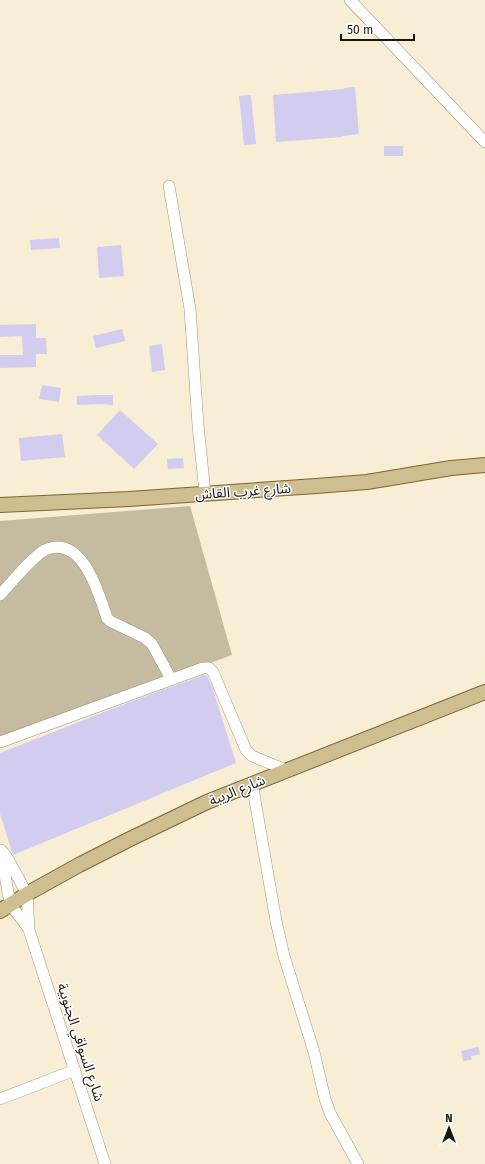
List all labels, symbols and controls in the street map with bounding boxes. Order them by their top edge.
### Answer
scale bar [341,16,414,42]
text: 50 m [347,23,373,37]
street label: شارع غرب القاش [195,480,292,505]
street label: شارع الريبة [207,772,268,811]
street label: شارع السواقي الجنوبية [51,981,108,1104]
north arrow [429,1108,469,1148]
text: N [445,1112,453,1125]

